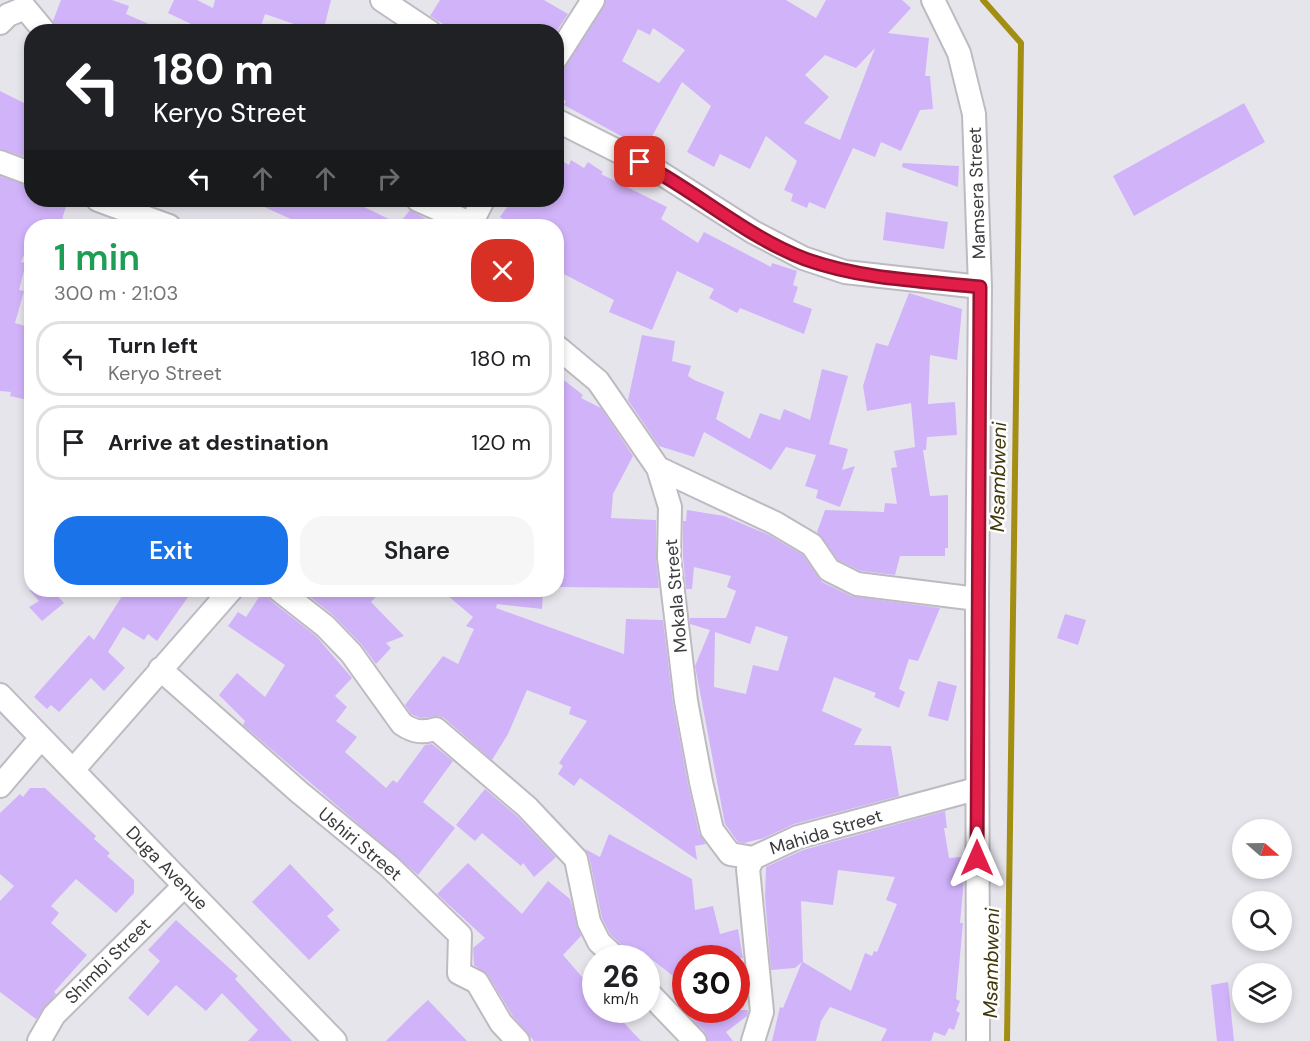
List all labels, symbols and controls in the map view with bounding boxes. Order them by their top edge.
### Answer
text: 180 m [153,42,274,97]
icon: left [54,48,132,126]
text: Keryo Street [153,95,307,130]
street label: Mamsera Street [963,126,991,260]
pin [614,136,665,187]
icon: arrive [623,145,656,178]
icon: left [183,162,216,195]
icon: ahead [246,162,279,195]
icon: ahead [309,162,342,195]
icon: right [372,162,405,195]
text: 1 min [54,234,140,281]
button: close [471,239,534,302]
text: 300 m · 21:03 [54,280,178,306]
text: Turn left [108,331,198,360]
icon: left [57,342,90,375]
text: 180 m [470,344,531,373]
text: Keryo Street [108,360,222,386]
water label: Msambweni [984,420,1012,532]
icon: arrive [57,426,90,459]
text: Arrive at destination [108,428,329,457]
text: 120 m [471,428,531,457]
button: Exit [54,516,288,585]
button: Share [300,516,534,585]
street label: Mokala Street [659,538,693,654]
street label: Ushiri Street [313,802,407,886]
street label: Mahida Street [767,803,885,861]
north arrow [1232,819,1292,879]
map controls [1232,819,1292,1023]
street label: Duga Avenue [121,821,213,915]
position arrow [945,826,1009,890]
button: search [1232,891,1292,951]
water label: Msambweni [977,906,1005,1018]
street label: Shimbi Street [60,913,156,1009]
speed limit sign: 30 [672,945,750,1023]
text: 26 [603,957,639,996]
button: layers [1232,963,1292,1023]
text: km/h [603,989,639,1009]

